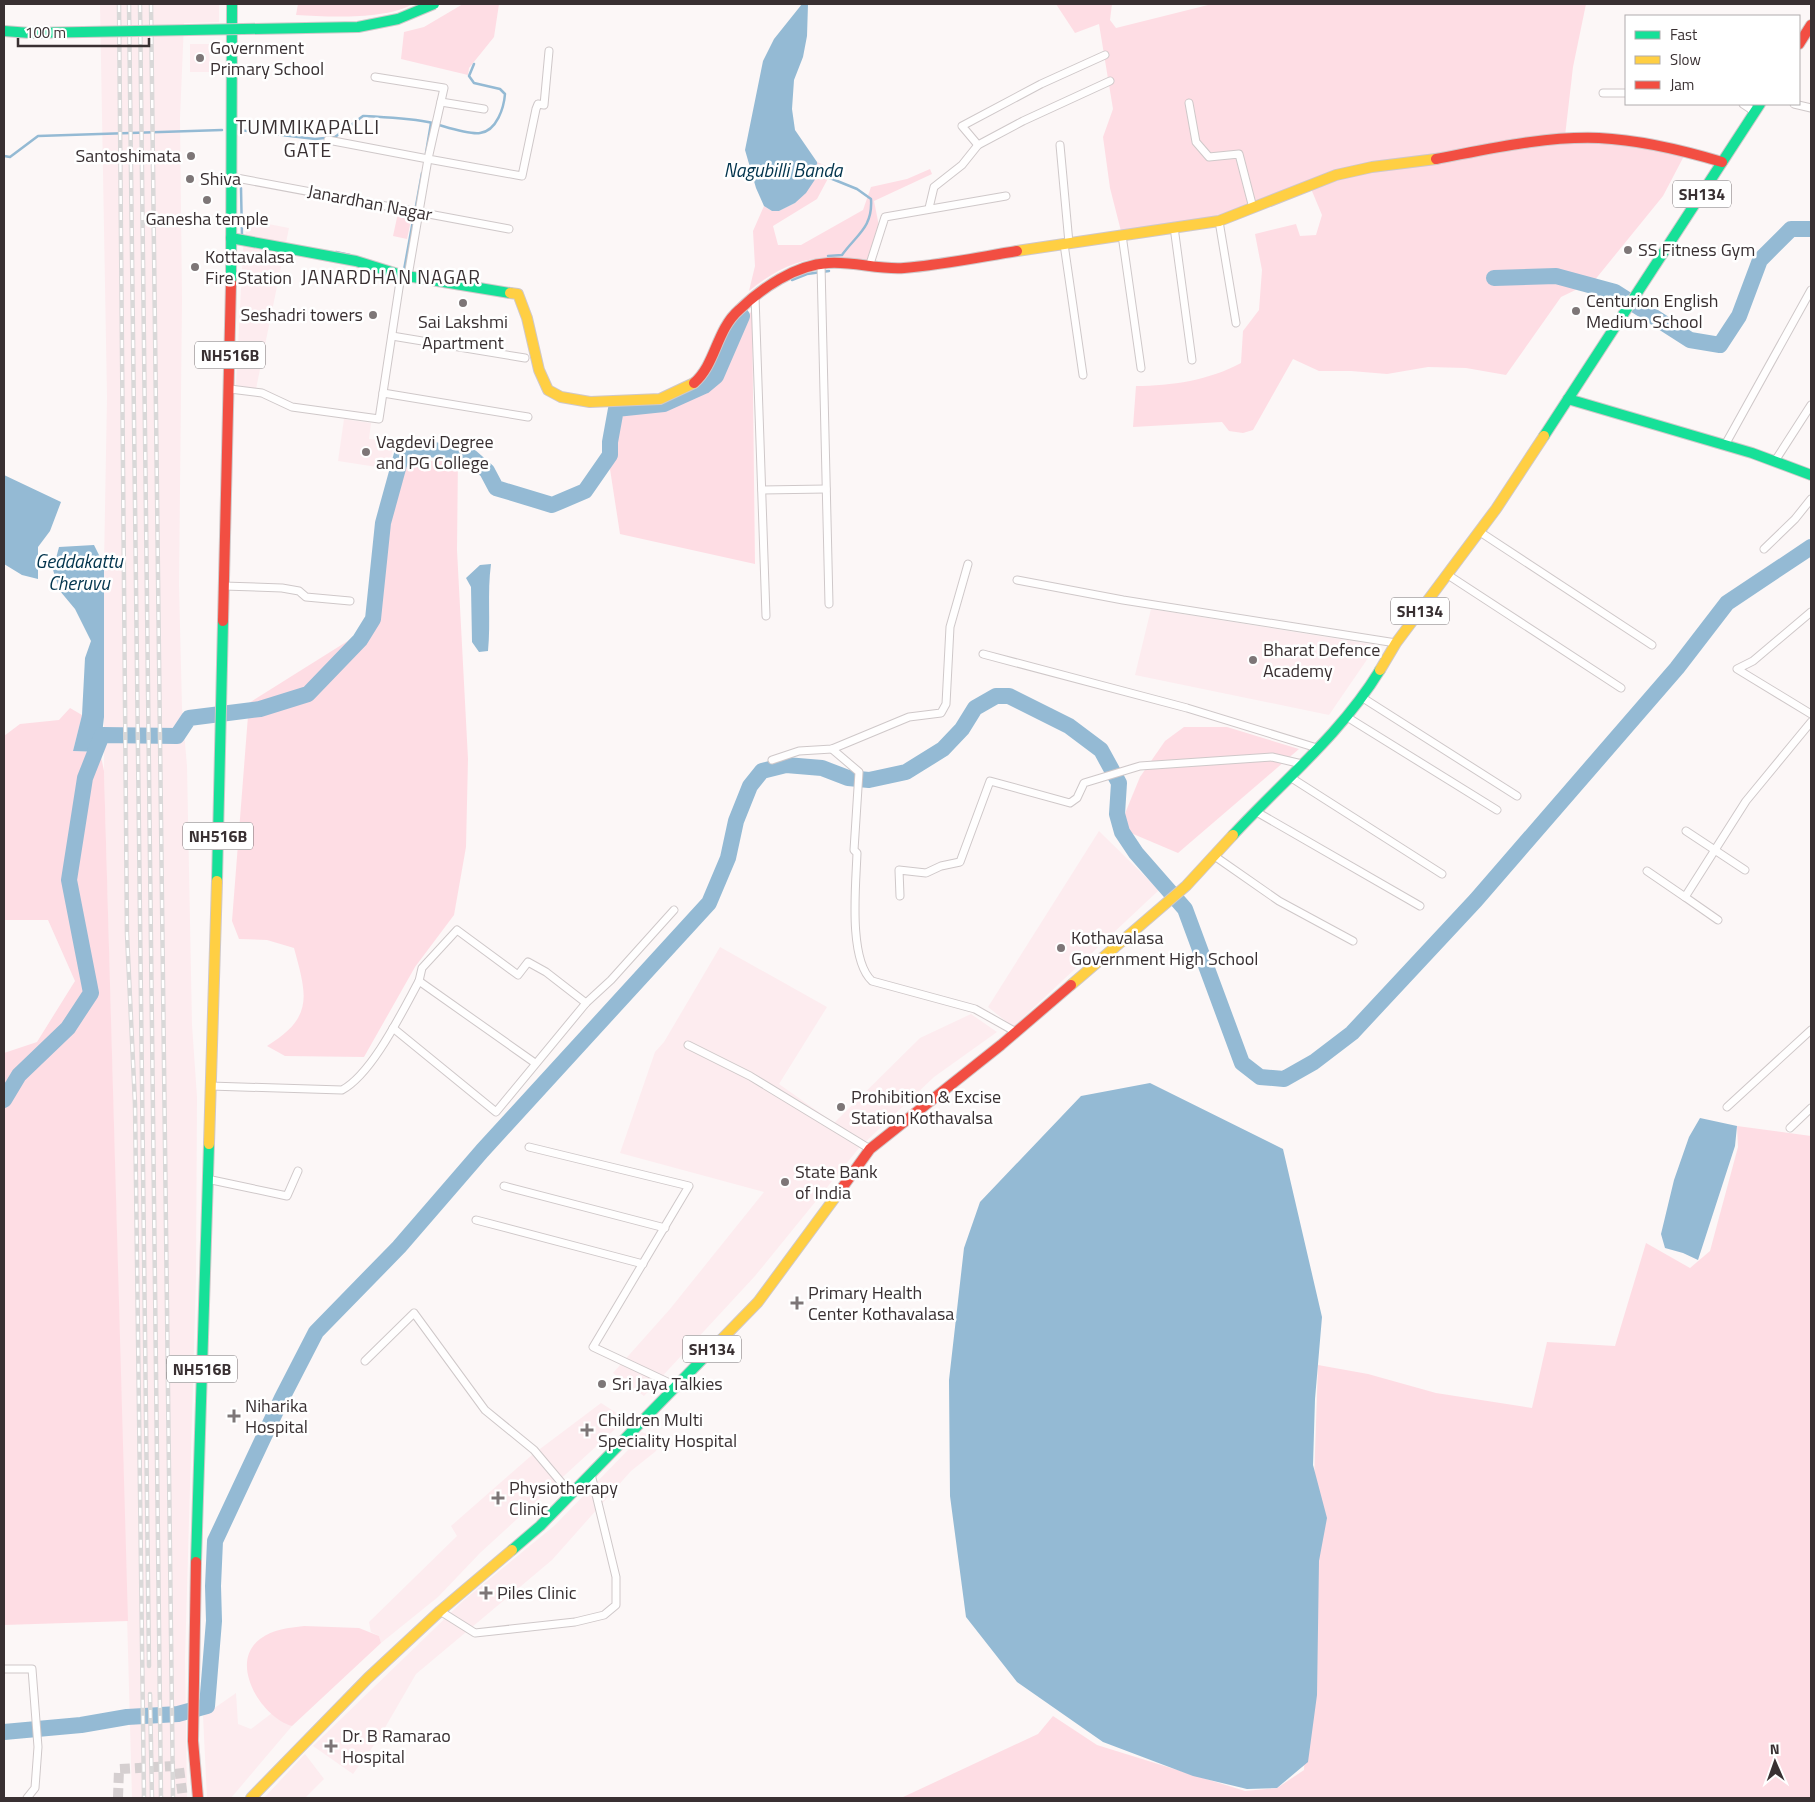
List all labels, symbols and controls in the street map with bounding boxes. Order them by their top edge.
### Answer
scale bar [18,15,149,47]
legend [1625,15,1800,105]
text: 100 m [25,21,66,44]
text: Fast [1670,23,1698,46]
place label: Government Primary School [210,34,324,82]
text: Slow [1670,48,1701,71]
marker: Government Primary School [194,52,206,64]
text: Jam [1670,73,1694,96]
district label: TUMMIKAPALLI GATE [236,111,380,165]
place label: Santoshimata [75,142,181,169]
marker: Santoshimata [185,150,197,162]
water label: Nagubilli Banda [724,155,844,184]
place label: Shiva [200,165,241,192]
marker: Shiva [184,173,196,185]
street label: Janardhan Nagar [305,177,435,228]
road number: SH134 [1673,180,1731,208]
marker: Ganesha temple [201,194,213,206]
place label: Ganesha temple [145,205,269,232]
place label: SS Fitness Gym [1638,236,1755,263]
place label: Kottavalasa Fire Station [205,243,294,291]
marker: SS Fitness Gym [1622,244,1634,256]
marker: Kottavalasa Fire Station [189,261,201,273]
district label: JANARDHAN NAGAR [301,262,481,291]
place label: Centurion English Medium School [1586,287,1719,335]
marker: Sai Lakshmi Apartment [457,297,469,309]
place label: Seshadri towers [240,301,363,328]
marker: Centurion English Medium School [1570,305,1582,317]
place label: Sai Lakshmi Apartment [418,308,508,356]
marker: Seshadri towers [367,309,379,321]
road number: NH516B [195,342,265,368]
place label: Vagdevi Degree and PG College [376,428,493,476]
marker: Vagdevi Degree and PG College [360,446,372,458]
water label: Geddakattu Cheruvu [35,546,124,597]
road number: SH134 [1391,598,1449,624]
place label: Bharat Defence Academy [1263,636,1380,684]
marker: Bharat Defence Academy [1247,654,1259,666]
road number: NH516B [183,822,253,849]
place label: Kothavalasa Government High School [1071,924,1258,972]
marker: Kothavalasa Government High School [1055,942,1067,954]
place label: Prohibition & Excise Station Kothavalsa [851,1083,1001,1131]
marker: Prohibition & Excise Station Kothavalsa [835,1101,847,1113]
place label: State Bank of India [795,1158,878,1206]
marker: State Bank of India [779,1176,791,1188]
place label: Primary Health Center Kothavalasa [808,1279,954,1327]
marker: Primary Health Center Kothavalasa [790,1296,804,1310]
road number: SH134 [683,1336,741,1362]
road number: NH516B [167,1356,237,1382]
place label: Sri Jaya Talkies [612,1370,723,1397]
marker: Sri Jaya Talkies [596,1378,608,1390]
place label: Niharika Hospital [245,1392,308,1440]
place label: Children Multi Speciality Hospital [598,1406,737,1454]
marker: Niharika Hospital [227,1409,241,1423]
marker: Children Multi Speciality Hospital [580,1423,594,1437]
place label: Physiotherapy Clinic [509,1474,618,1522]
marker: Physiotherapy Clinic [491,1491,505,1505]
place label: Piles Clinic [497,1579,577,1606]
marker: Piles Clinic [479,1586,493,1600]
place label: Dr. B Ramarao Hospital [342,1722,451,1770]
north arrow [1750,1737,1800,1787]
text: N [1769,1738,1780,1759]
marker: Dr. B Ramarao Hospital [324,1739,338,1753]

